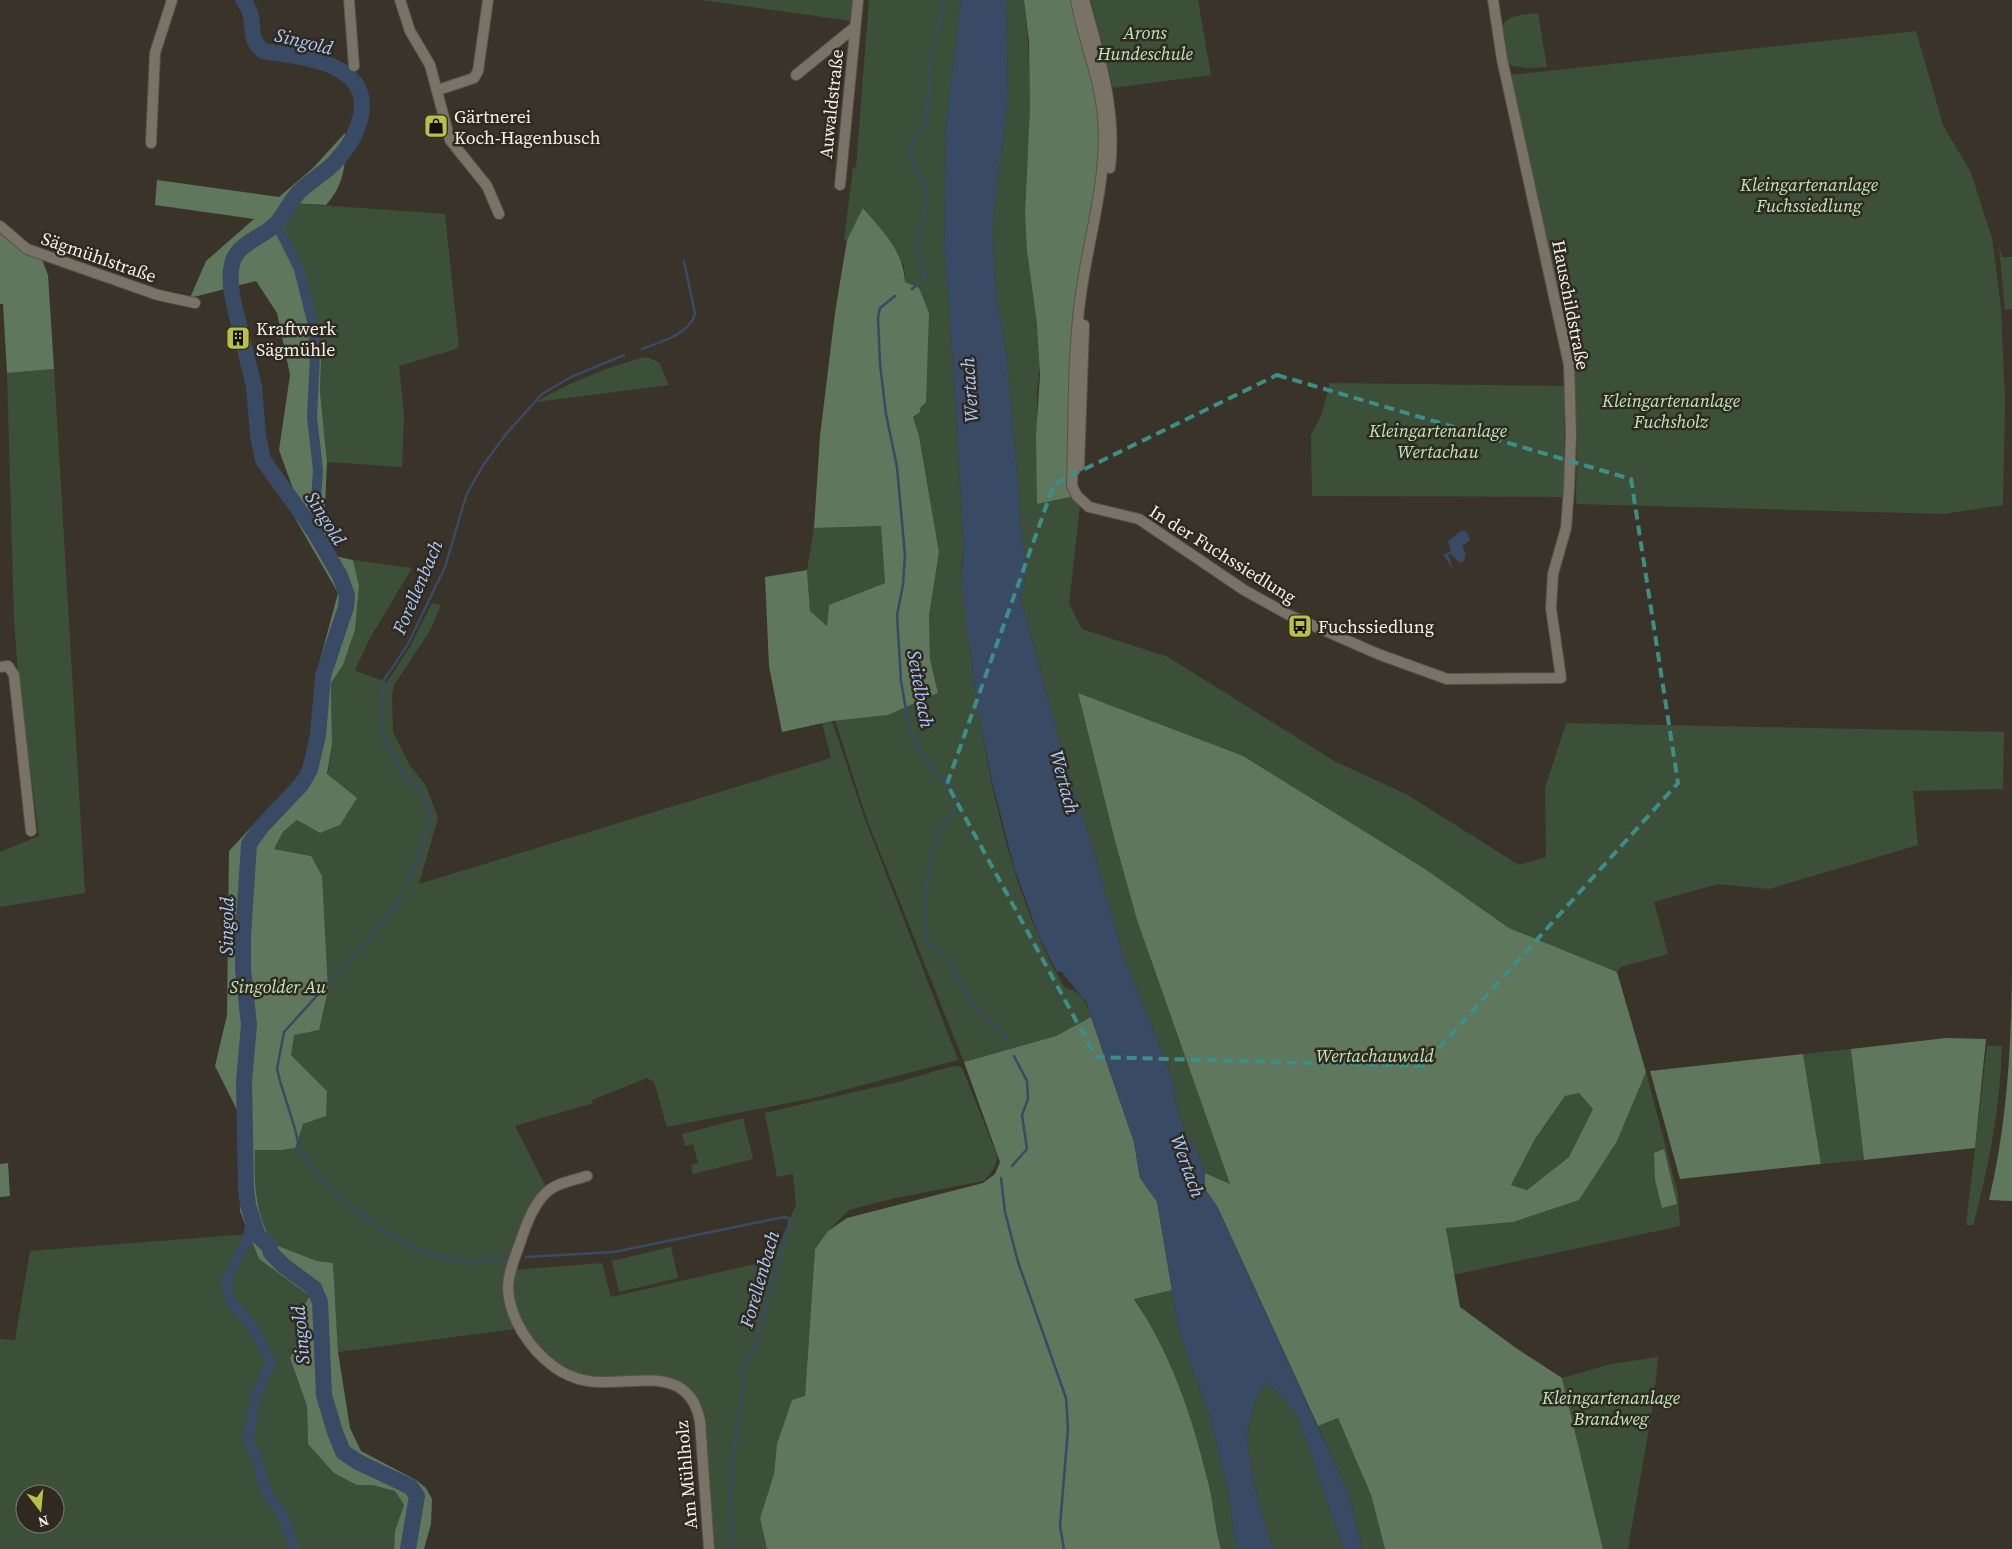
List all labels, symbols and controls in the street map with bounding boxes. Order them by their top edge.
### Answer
park label: Arons Hundeschule [1096,20,1194,66]
water label: Singold [272,21,336,61]
street label: Auwaldstraße [813,48,849,160]
place label: Gärtnerei Koch-Hagenbusch [454,104,601,150]
shop icon: Gärtnerei Koch-Hagenbusch [423,113,449,139]
park label: Kleingartenanlage Fuchssiedlung [1739,172,1879,218]
street label: Sägmühlstraße [38,226,160,288]
street label: Hauschildstraße [1546,238,1596,372]
place label: Kraftwerk Sägmühle [256,316,336,362]
building icon: Kraftwerk Sägmühle [225,325,251,351]
water label: Wertach [954,356,984,423]
park label: Kleingartenanlage Fuchsholz [1601,388,1741,434]
park label: Kleingartenanlage Wertachau [1368,418,1508,464]
water label: Singold [299,486,353,550]
street label: In der Fuchssiedlung [1145,499,1301,609]
water label: Forellenbach [385,535,449,639]
bus stop icon: Fuchssiedlung [1287,613,1313,639]
place label: Fuchssiedlung [1318,614,1434,639]
water label: Seitelbach [901,648,941,731]
water label: Wertach [1044,747,1086,817]
water label: Singold [212,896,240,956]
park label: Singolder Au [230,974,327,999]
park label: Wertachauwald [1316,1043,1435,1068]
water label: Wertach [1165,1131,1212,1202]
water label: Forellenbach [732,1227,785,1332]
water label: Singold [284,1304,316,1365]
park label: Kleingartenanlage Brandweg [1541,1385,1681,1431]
street label: Am Mühlholz [669,1420,703,1530]
north arrow [15,1484,65,1534]
text: N [36,1510,51,1533]

